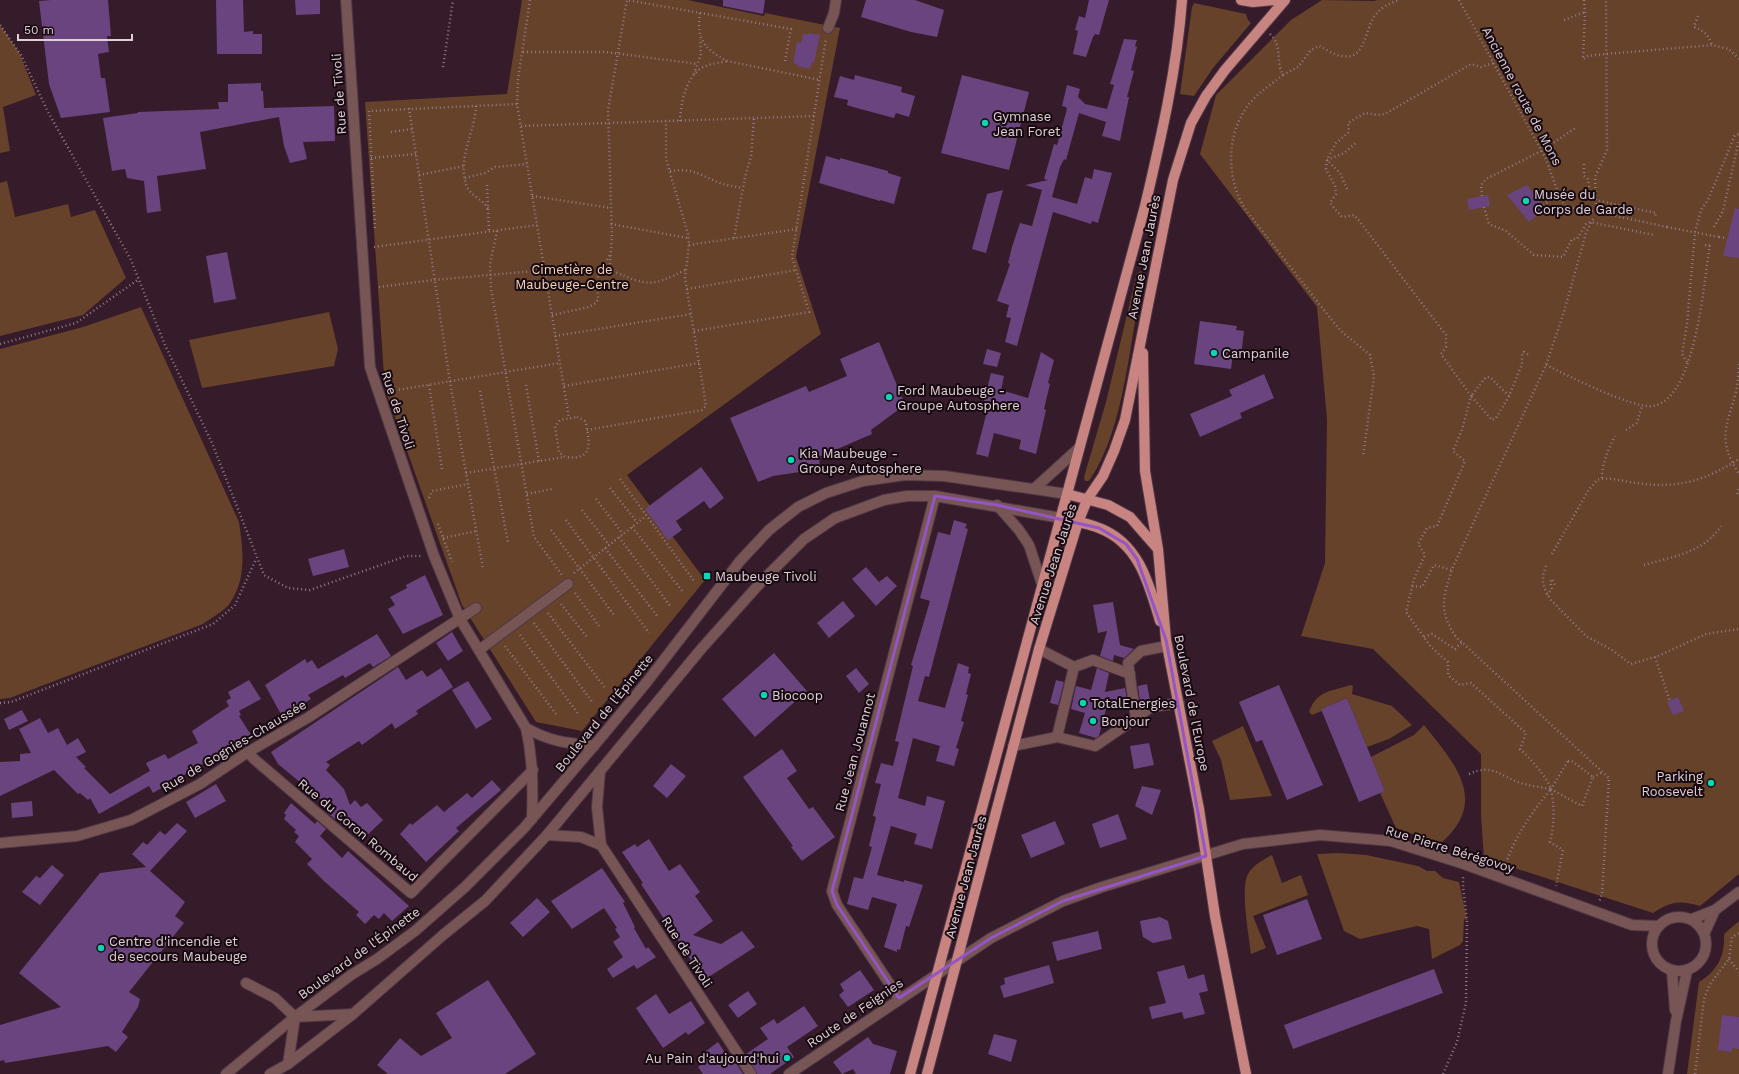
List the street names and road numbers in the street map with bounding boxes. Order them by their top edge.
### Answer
street label: Ancienne route de Mons [1479,24,1565,168]
street label: Rue de Tivoli [329,53,349,135]
street label: Avenue Jean Jaurès [1125,193,1163,320]
street label: Rue de Tivoli [378,369,418,451]
street label: Avenue Jean Jaurès [1026,501,1080,626]
street label: Boulevard de l'Europe [1171,633,1213,773]
street label: Boulevard de l'Épinette [551,651,656,775]
street label: Rue Jean Jouannot [832,691,878,813]
street label: Rue de Gognies-Chaussée [159,697,309,795]
street label: Rue du Coron Rombaud [295,776,421,884]
street label: Avenue Jean Jaurès [942,814,990,940]
street label: Rue Pierre Bérégovoy [1384,822,1517,876]
street label: Boulevard de l'Épinette [295,903,423,1002]
street label: Rue de Tivoli [659,914,715,990]
street label: Route de Feignies [804,975,906,1051]

